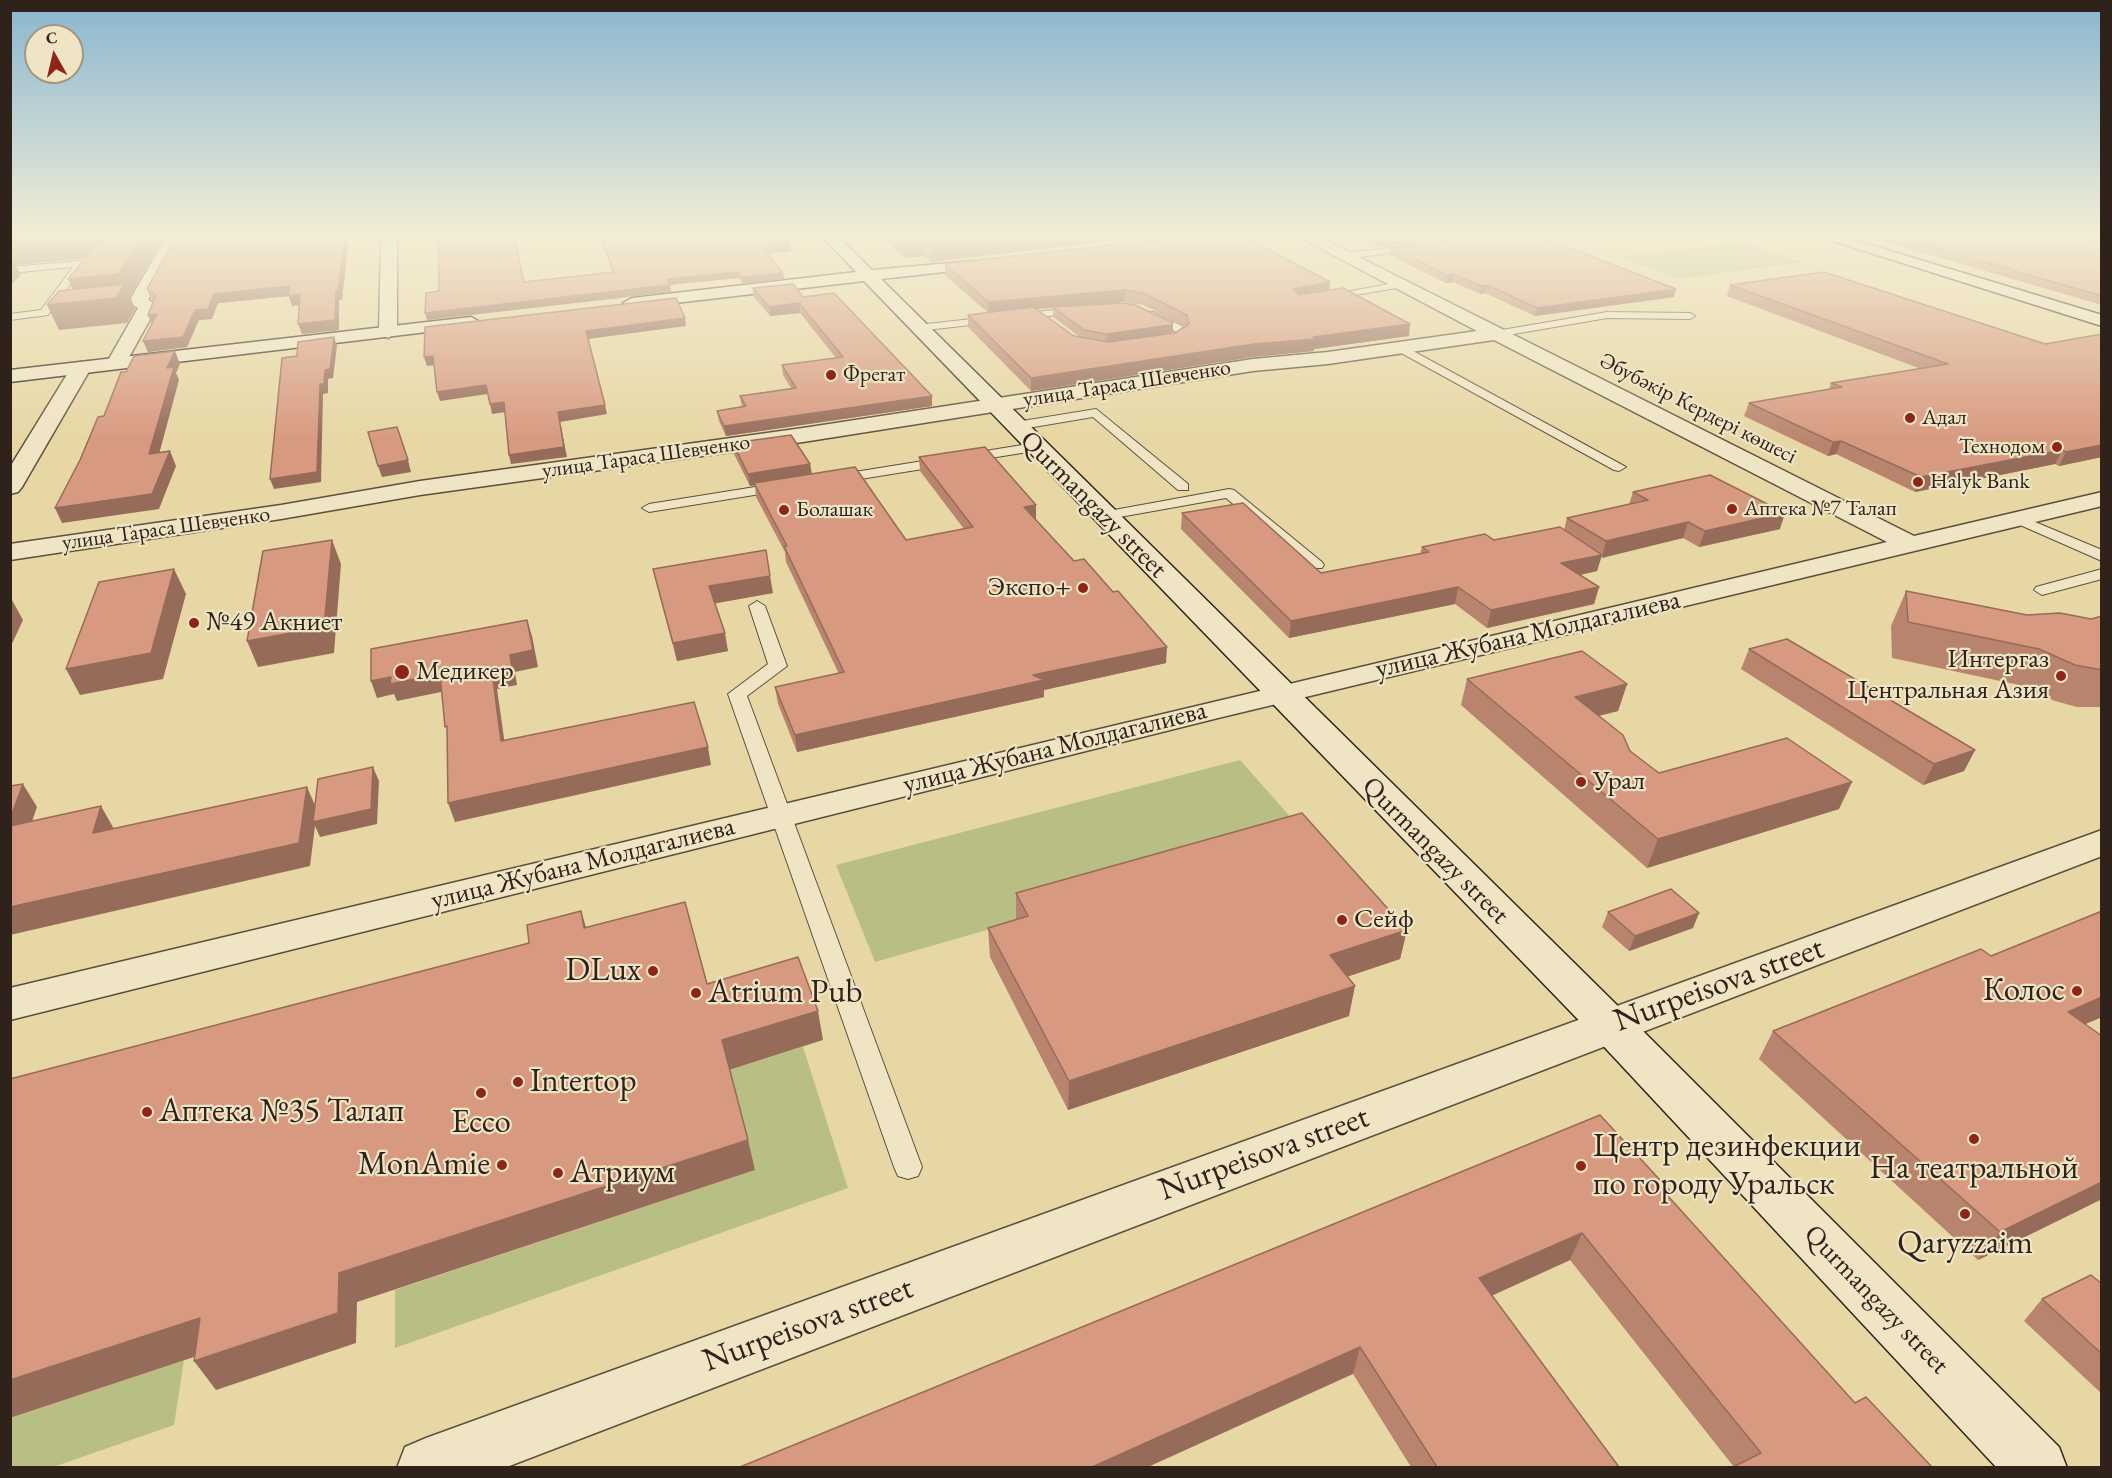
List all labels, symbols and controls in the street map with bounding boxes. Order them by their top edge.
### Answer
north arrow [24,24,84,84]
text: С [45,26,59,49]
street label: Әбубәкір Кердері көшесі [1595,348,1801,470]
street label: улица Тараса Шевченко [1021,355,1233,413]
place label: Фрегат [843,362,905,388]
marker: Фрегат [824,368,838,382]
place label: Адал [1922,405,1967,431]
marker: Адал [1903,411,1917,425]
street label: Qurmangazy street [1013,425,1173,585]
street label: улица Тараса Шевченко [540,429,752,485]
place label: Технодом [1959,434,2045,460]
marker: Технодом [2050,440,2064,454]
place label: Halyk Bank [1930,469,2030,495]
marker: Halyk Bank [1911,475,1925,489]
place label: Аптека №7 Талап [1744,496,1897,522]
place label: Болашак [796,497,873,523]
street label: улица Тараса Шевченко [60,501,272,557]
marker: Аптека №7 Талап [1725,502,1739,516]
marker: Болашак [777,503,791,517]
place label: Экспо+ [988,572,1071,604]
marker: Экспо+ [1076,581,1090,595]
street label: улица Жубана Молдагалиева [1372,584,1684,686]
place label: №49 Акниет [206,607,342,639]
marker: №49 Акниет [187,616,201,630]
place label: Интергаз Центральная Азия [1847,644,2049,707]
place label: Медикер [416,656,514,688]
marker: Медикер [393,663,411,681]
marker: Интергаз Центральная Азия [2054,669,2068,683]
street label: улица Жубана Молдагалиева [900,695,1210,801]
place label: Урал [1593,766,1645,798]
street label: Qurmangazy street [1355,771,1515,931]
marker: Урал [1574,775,1588,789]
street label: улица Жубана Молдагалиева [428,811,738,917]
place label: Сейф [1354,904,1414,936]
marker: Сейф [1335,913,1349,927]
street label: Nurpeisova street [1609,929,1829,1041]
place label: DLux [565,951,641,991]
marker: DLux [646,964,660,978]
place label: Колос [1983,971,2065,1011]
place label: Atrium Pub [708,973,863,1013]
marker: Колос [2070,984,2084,998]
marker: Atrium Pub [689,986,703,1000]
place label: Intertop [530,1062,637,1102]
marker: Intertop [511,1075,525,1089]
marker: Ecco [474,1086,488,1100]
place label: Аптека №35 Талап [159,1092,404,1132]
street label: Nurpeisova street [1154,1098,1374,1210]
place label: Ecco [451,1103,511,1143]
marker: Аптека №35 Талап [140,1105,154,1119]
place label: Центр дезинфекции по городу Уральск [1593,1127,1861,1205]
marker: На театральной [1967,1132,1981,1146]
place label: MonAmie [358,1145,490,1185]
place label: На театральной [1870,1149,2078,1189]
place label: Атриум [570,1153,675,1193]
marker: MonAmie [495,1158,509,1172]
marker: Центр дезинфекции по городу Уральск [1574,1159,1588,1173]
marker: Атриум [551,1166,565,1180]
marker: Qaryzzaim [1958,1207,1972,1221]
street label: Qurmangazy street [1797,1219,1955,1381]
place label: Qaryzzaim [1897,1224,2033,1264]
street label: Nurpeisova street [698,1269,918,1381]

